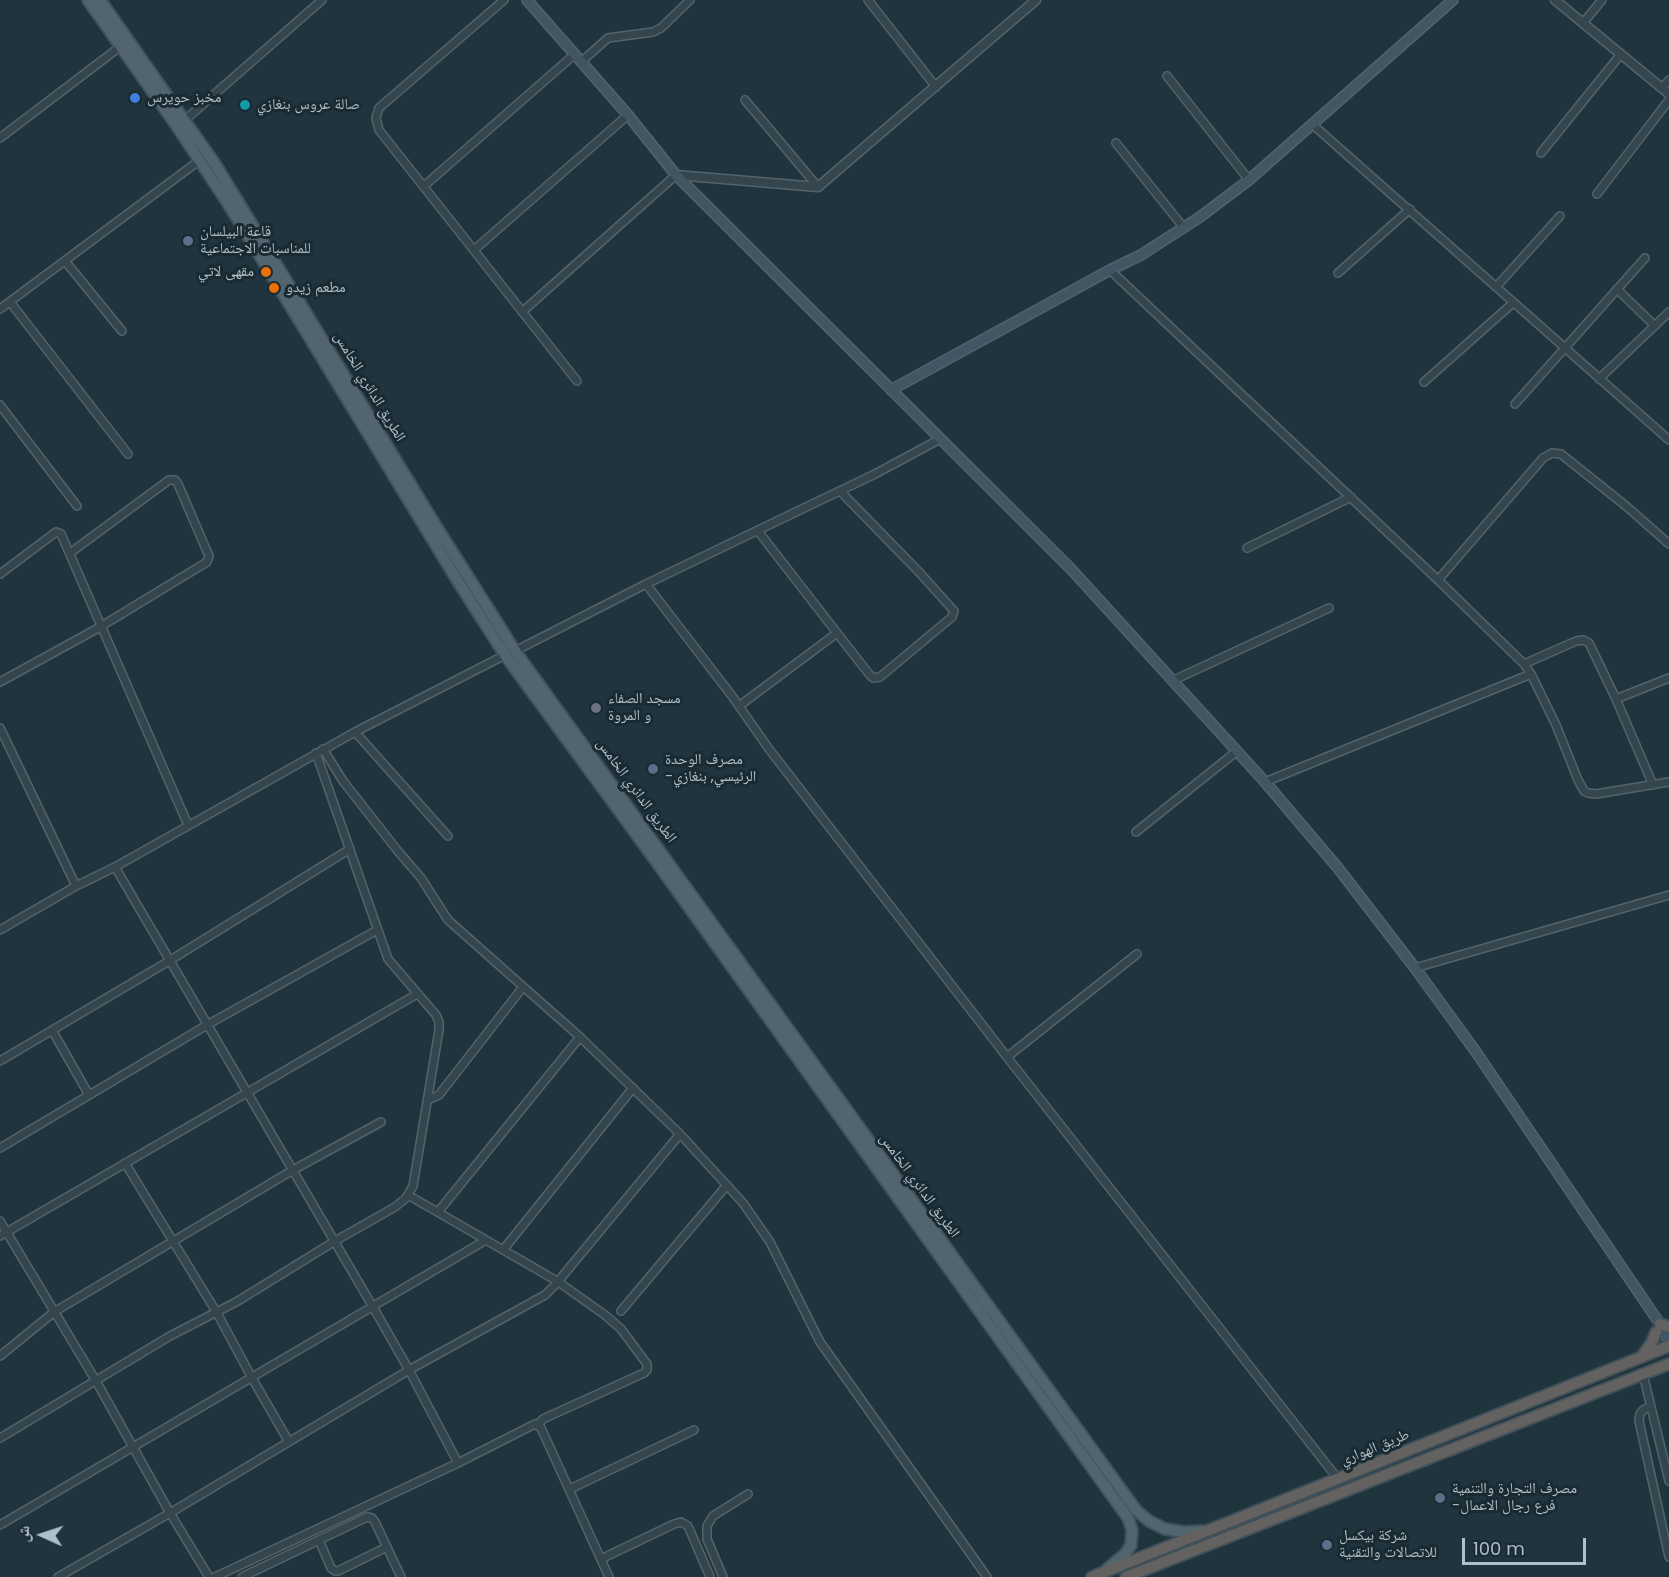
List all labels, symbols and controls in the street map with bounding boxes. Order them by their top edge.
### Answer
place label: مخبز حويرس [147,89,221,107]
marker: مخبز حويرس [128,91,142,105]
place label: صالة عروس بنغازي [257,96,360,114]
marker: صالة عروس بنغازي [238,98,252,112]
place label: قاعة البيلسان للمناسبات الاجتماعية [200,223,311,258]
marker: قاعة البيلسان للمناسبات الاجتماعية [181,234,195,248]
place label: مقهى لاتي [198,263,254,281]
marker: مقهى لاتي [259,265,273,279]
place label: مطعم زيدو [286,279,345,297]
marker: مطعم زيدو [267,281,281,295]
street label: الطريق الدائري الخامس [329,329,409,445]
place label: مسجد الصفاء و المروة [608,690,680,725]
marker: مسجد الصفاء و المروة [589,701,603,715]
street label: الطريق الدائري الخامس [592,735,680,847]
place label: مصرف الوحدة -الرئيسي, بنغازي [665,751,756,786]
marker: مصرف الوحدة -الرئيسي, بنغازي [646,762,660,776]
street label: الطريق الدائري الخامس [875,1130,963,1242]
street label: طريق الهواري [1338,1426,1412,1470]
place label: مصرف التجارة والتنمية -فرع رجال الاعمال [1452,1480,1577,1515]
marker: مصرف التجارة والتنمية -فرع رجال الاعمال [1433,1491,1447,1505]
north arrow [12,1505,72,1565]
text: ش [12,1525,35,1543]
scale bar [1465,1526,1590,1564]
place label: شركة بيكسل للاتصالات والتقنية [1339,1527,1437,1562]
text: 100 m [1473,1536,1525,1561]
marker: شركة بيكسل للاتصالات والتقنية [1320,1538,1334,1552]

